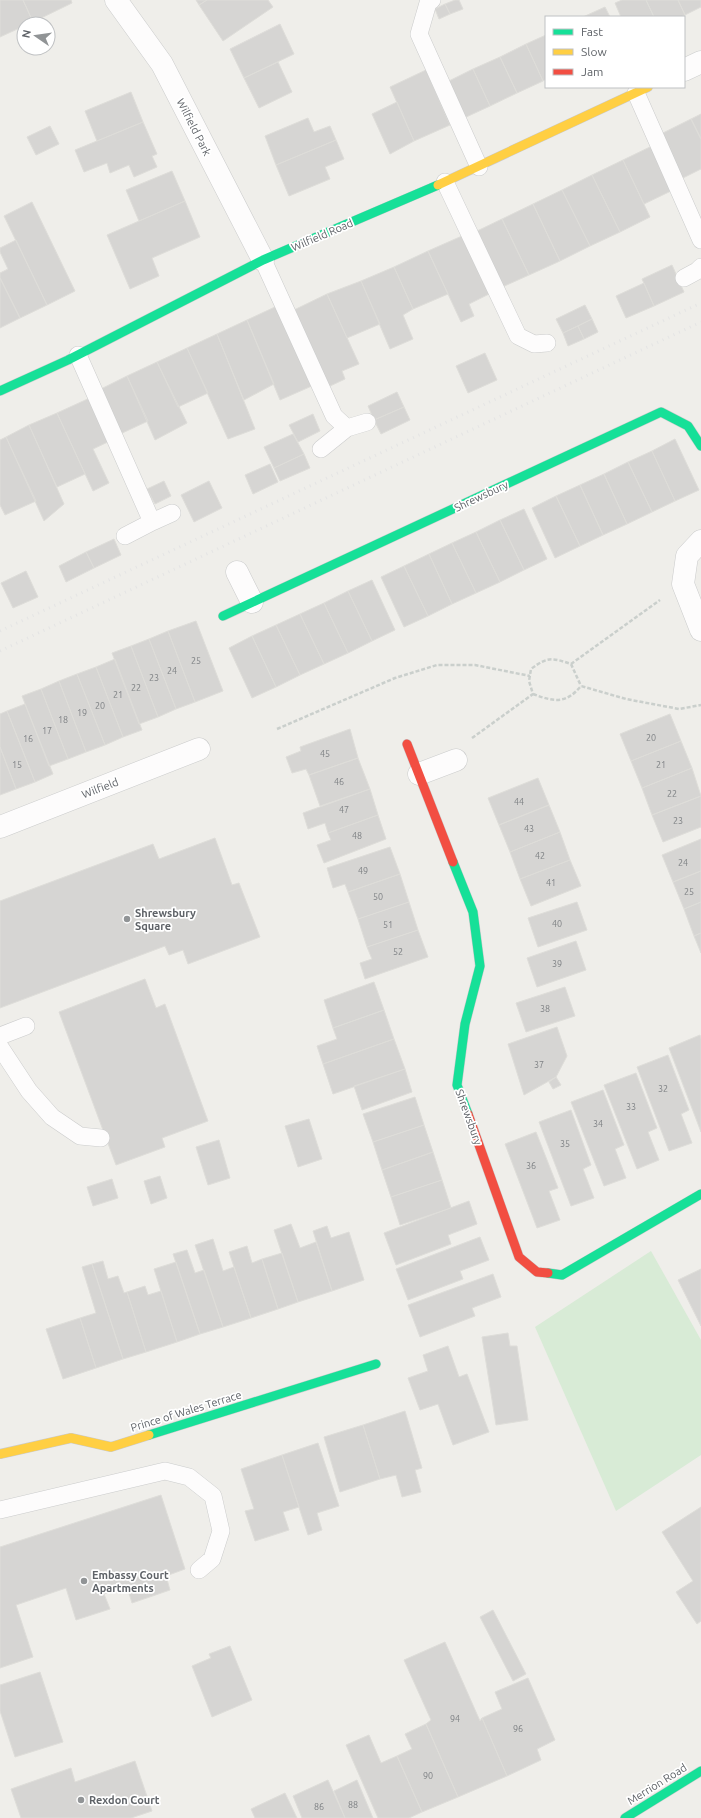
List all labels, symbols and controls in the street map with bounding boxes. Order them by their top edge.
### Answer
north arrow [16,16,56,56]
legend [545,16,685,88]
text: Fast [581,25,603,38]
text: N [19,28,33,39]
text: Slow [581,45,607,58]
text: Jam [581,65,603,78]
street label: Wilfield Park [174,96,214,158]
street label: Wilfield Road [289,217,355,253]
street label: Shrewsbury [452,478,510,514]
house number: 25 [191,656,201,666]
house number: 24 [167,666,177,676]
house number: 23 [149,673,159,683]
house number: 22 [131,683,141,693]
house number: 21 [113,690,123,700]
house number: 20 [95,701,105,711]
house number: 19 [77,708,87,718]
house number: 18 [58,715,68,725]
house number: 17 [42,726,52,736]
house number: 20 [646,733,656,743]
house number: 16 [23,734,33,744]
house number: 45 [320,749,330,759]
house number: 15 [12,760,22,770]
house number: 21 [656,760,666,770]
street label: Wilfield [80,776,120,800]
house number: 46 [334,777,344,787]
house number: 22 [667,789,677,799]
house number: 44 [514,797,524,807]
house number: 47 [339,805,349,815]
house number: 23 [673,816,683,826]
house number: 43 [524,824,534,834]
house number: 48 [352,831,362,841]
house number: 42 [535,851,545,861]
house number: 24 [678,858,688,868]
house number: 49 [358,866,368,876]
house number: 41 [546,878,556,888]
house number: 25 [684,887,694,897]
house number: 50 [373,892,383,902]
place label: Shrewsbury Square [135,907,196,932]
marker: Shrewsbury Square [122,914,132,924]
house number: 40 [552,919,562,929]
house number: 51 [383,920,393,930]
house number: 52 [393,947,403,957]
house number: 39 [552,959,562,969]
house number: 38 [540,1004,550,1014]
house number: 37 [534,1060,544,1070]
house number: 32 [658,1084,668,1094]
street label: Shrewsbury [453,1088,485,1147]
house number: 33 [626,1102,636,1112]
house number: 34 [593,1119,603,1129]
house number: 35 [560,1139,570,1149]
house number: 36 [526,1161,536,1171]
street label: Prince of Wales Terrace [129,1388,243,1434]
place label: Embassy Court Apartments [92,1569,169,1594]
marker: Embassy Court Apartments [79,1576,89,1586]
house number: 94 [450,1714,460,1724]
house number: 96 [513,1724,523,1734]
street label: Merrion Road [625,1761,689,1807]
house number: 90 [423,1771,433,1781]
place label: Rexdon Court [89,1794,160,1806]
marker: Rexdon Court [76,1795,86,1805]
house number: 88 [348,1800,358,1810]
house number: 86 [314,1802,324,1812]

